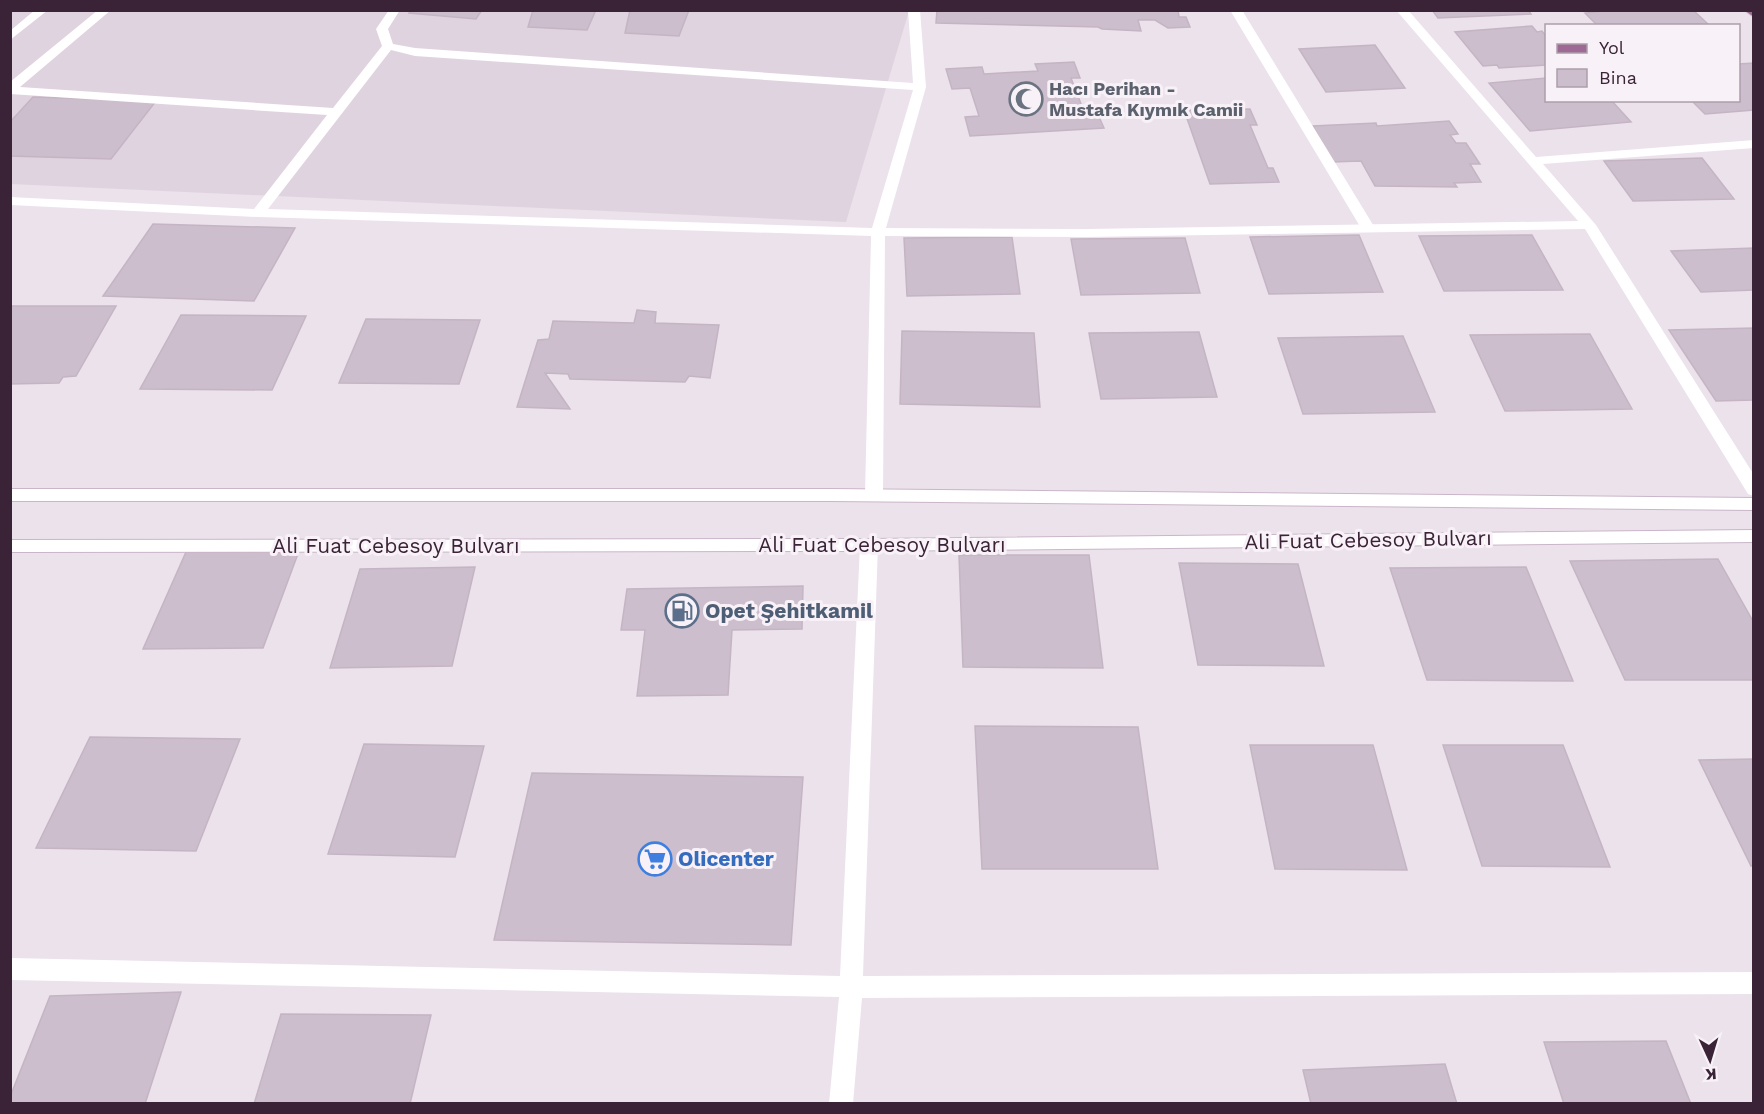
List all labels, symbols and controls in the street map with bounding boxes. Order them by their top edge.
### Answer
legend [1545,24,1740,102]
text: Yol [1599,37,1625,58]
text: Bina [1599,67,1637,88]
place label: Hacı Perihan - Mustafa Kıymık Camii [1049,78,1243,120]
mosque icon: Hacı Perihan - Mustafa Kıymık Camii [1008,81,1044,117]
street label: Ali Fuat Cebesoy Bulvarı [1244,525,1492,554]
street label: Ali Fuat Cebesoy Bulvarı [758,532,1006,557]
street label: Ali Fuat Cebesoy Bulvarı [272,533,520,558]
fuel station icon: Opet Şehitkamil [664,593,700,629]
place label: Opet Şehitkamil [705,598,873,623]
supermarket icon: Olicenter [637,841,673,877]
place label: Olicenter [678,846,774,871]
north arrow [1680,1030,1740,1090]
text: K [1705,1065,1717,1084]

